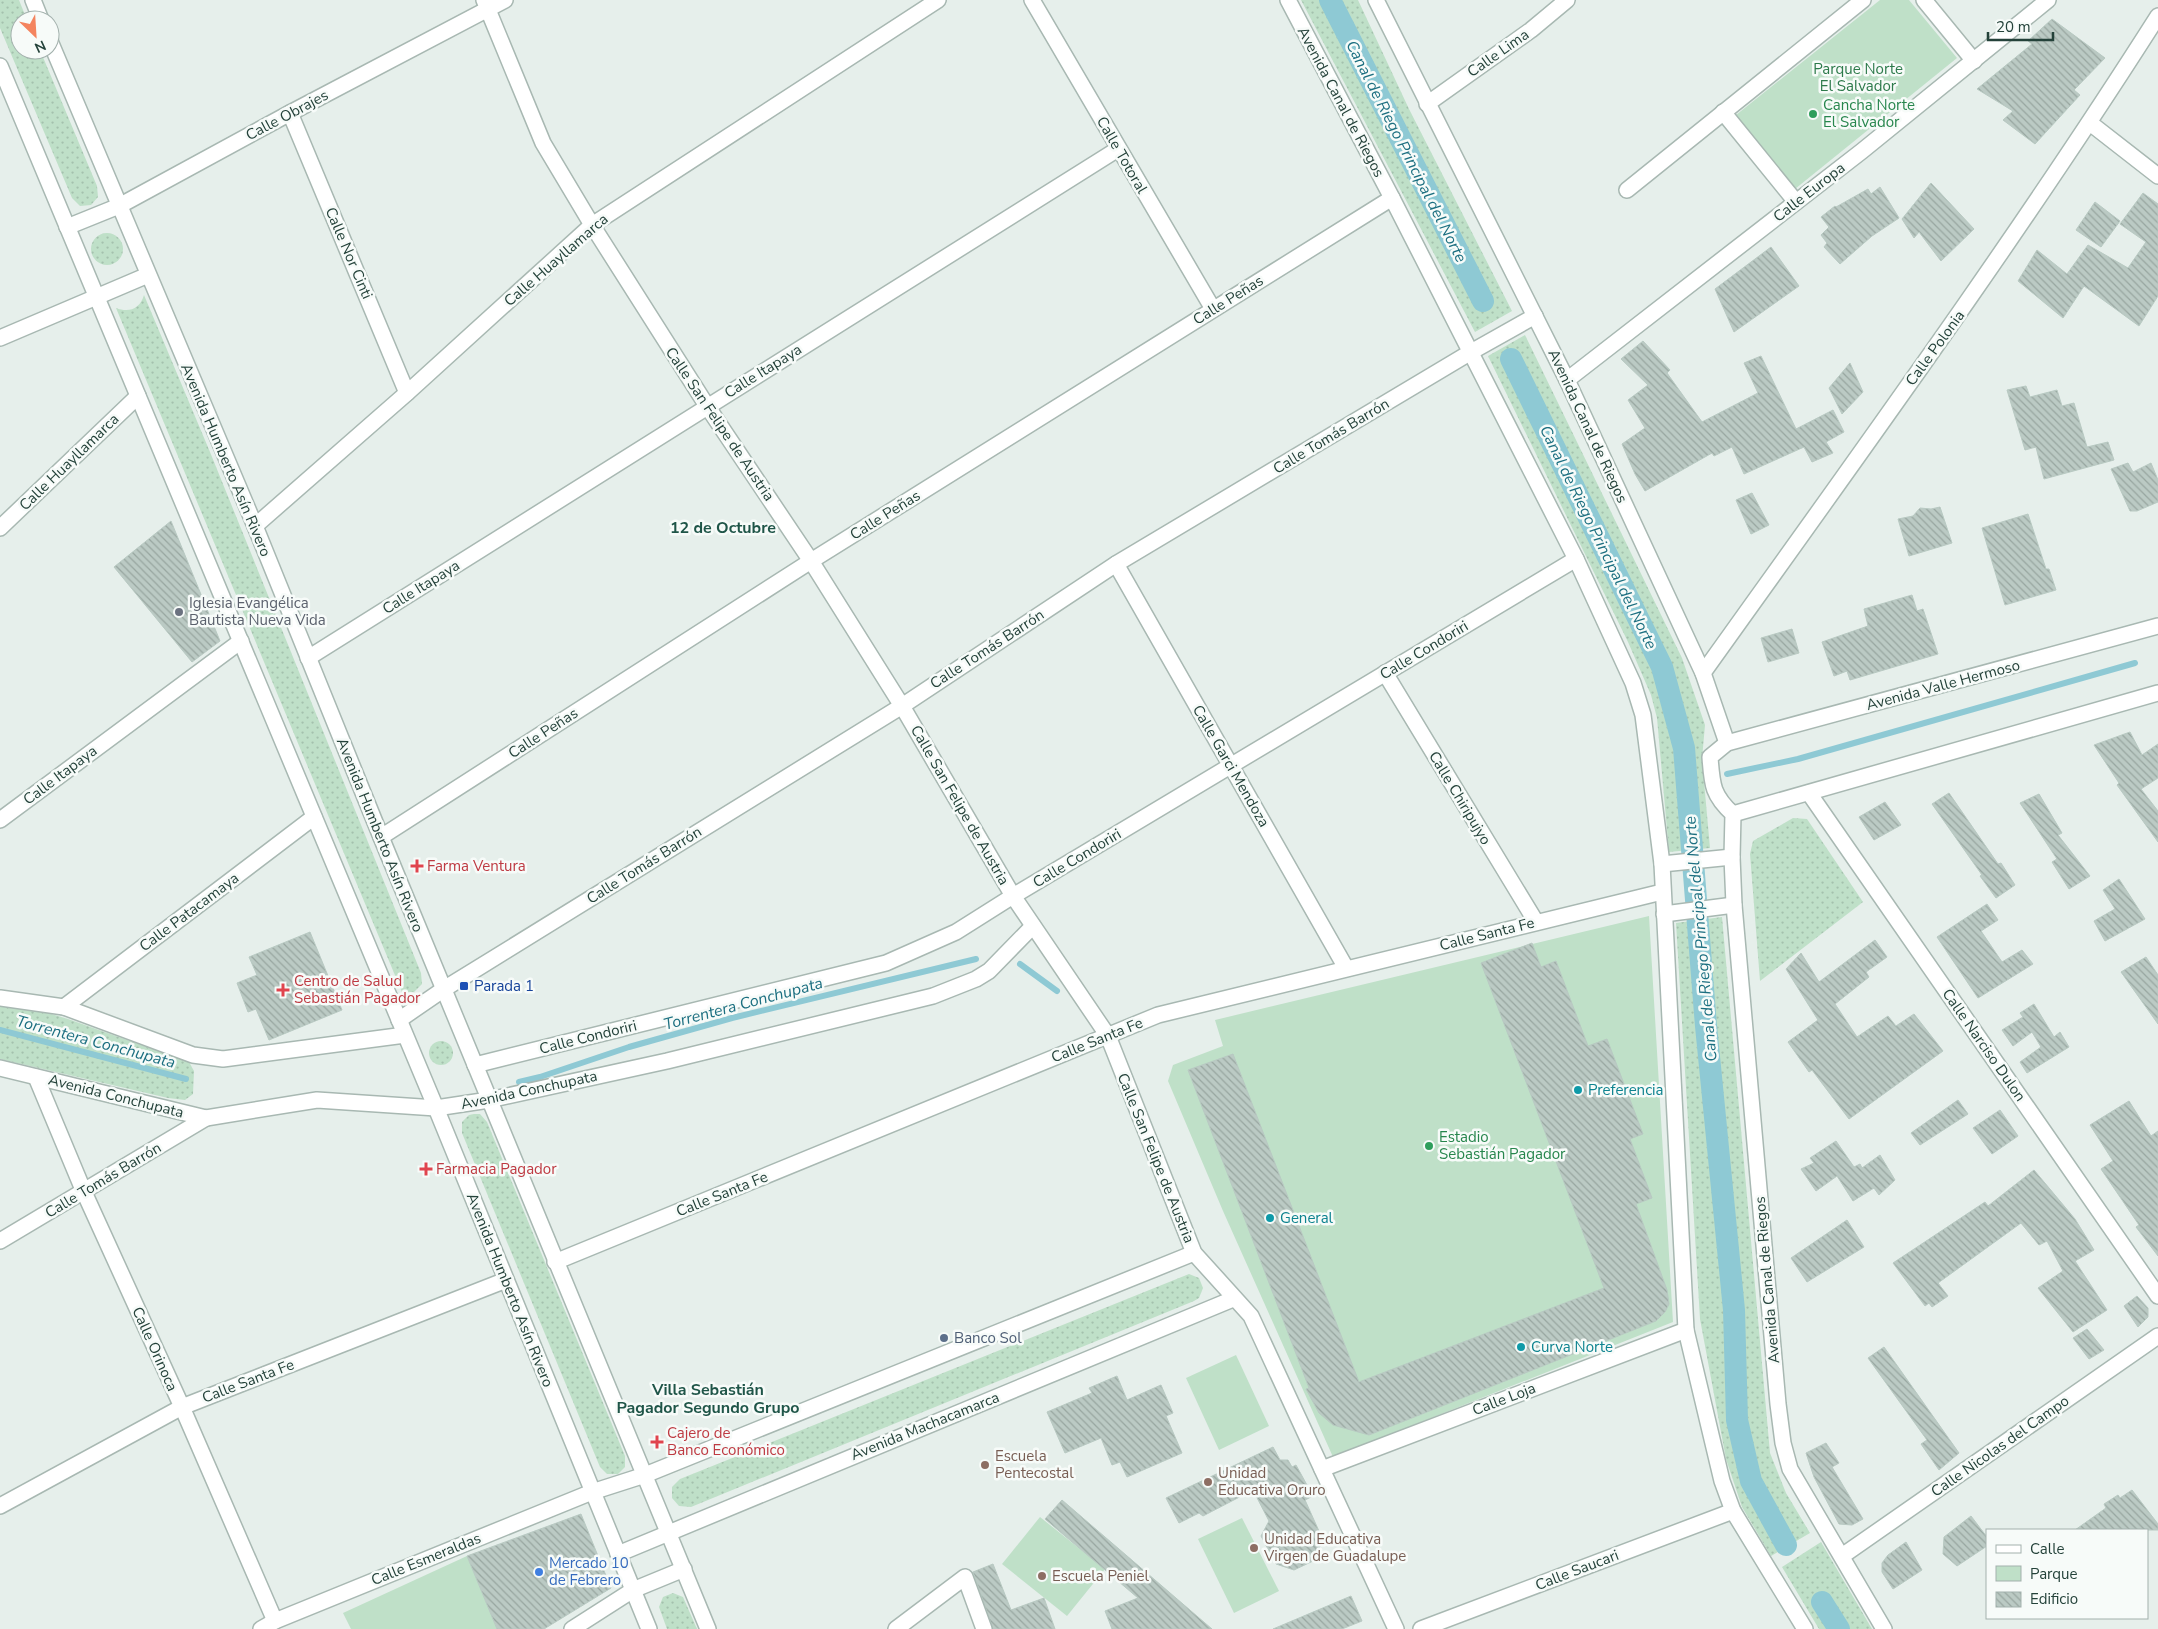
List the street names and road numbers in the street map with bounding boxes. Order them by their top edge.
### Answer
street label: Avenida Canal de Riegos [1293,23,1389,181]
street label: Calle Lima [1463,24,1533,82]
street label: Calle Obrajes [242,85,332,145]
street label: Calle Totoral [1092,113,1152,198]
street label: Calle Europa [1769,158,1849,226]
street label: Calle Nor Cinti [321,204,377,302]
street label: Calle Huayllamarca [500,209,612,311]
street label: Calle Peñas [1189,271,1267,329]
street label: Calle Polonia [1901,306,1969,390]
street label: Calle Itapaya [721,339,805,403]
street label: Calle San Felipe de Austria [661,343,779,505]
street label: Avenida Canal de Riegos [1544,346,1632,506]
street label: Avenida Humberto Asín Rivero [176,360,276,560]
street label: Calle Tomás Barrón [1269,393,1393,479]
street label: Calle Huayllamarca [15,409,123,515]
street label: Calle Peñas [846,486,924,544]
street label: Calle Itapaya [379,555,463,619]
street label: Calle Tomás Barrón [926,605,1048,693]
street label: Calle Condoriri [1376,616,1472,684]
street label: Avenida Valle Hermoso [1864,655,2022,715]
street label: Calle Garci Mendoza [1188,701,1274,831]
street label: Calle Peñas [504,703,582,763]
street label: Calle San Felipe de Austria [906,721,1014,889]
street label: Avenida Humberto Asín Rivero [332,735,428,935]
street label: Calle Itapaya [19,741,101,809]
street label: Calle Chiripujyo [1424,747,1496,849]
street label: Calle Tomás Barrón [583,822,705,908]
street label: Calle Condoriri [1029,824,1125,892]
street label: Calle Patacamaya [135,868,243,956]
street label: Calle Santa Fe [1437,913,1537,955]
street label: Calle Narciso Dulon [1938,985,2030,1105]
street label: Calle Santa Fe [1048,1013,1146,1067]
street label: Calle Condoriri [537,1015,639,1059]
street label: Avenida Conchupata [459,1066,599,1114]
street label: Avenida Conchupata [46,1069,186,1123]
street label: Calle San Felipe de Austria [1113,1070,1199,1246]
street label: Calle Tomás Barrón [41,1137,165,1223]
street label: Calle Santa Fe [673,1167,771,1221]
street label: Avenida Humberto Asín Rivero [462,1190,558,1390]
street label: Avenida Canal de Riegos [1750,1196,1784,1364]
street label: Calle Orinoca [127,1304,183,1394]
street label: Calle Santa Fe [199,1354,297,1408]
street label: Calle Loja [1469,1378,1539,1420]
street label: Avenida Machacamarca [848,1387,1002,1465]
street label: Calle Nicolas del Campo [1927,1391,2073,1501]
street label: Calle Esmeraldas [368,1528,484,1590]
street label: Calle Saucari [1532,1545,1622,1595]

